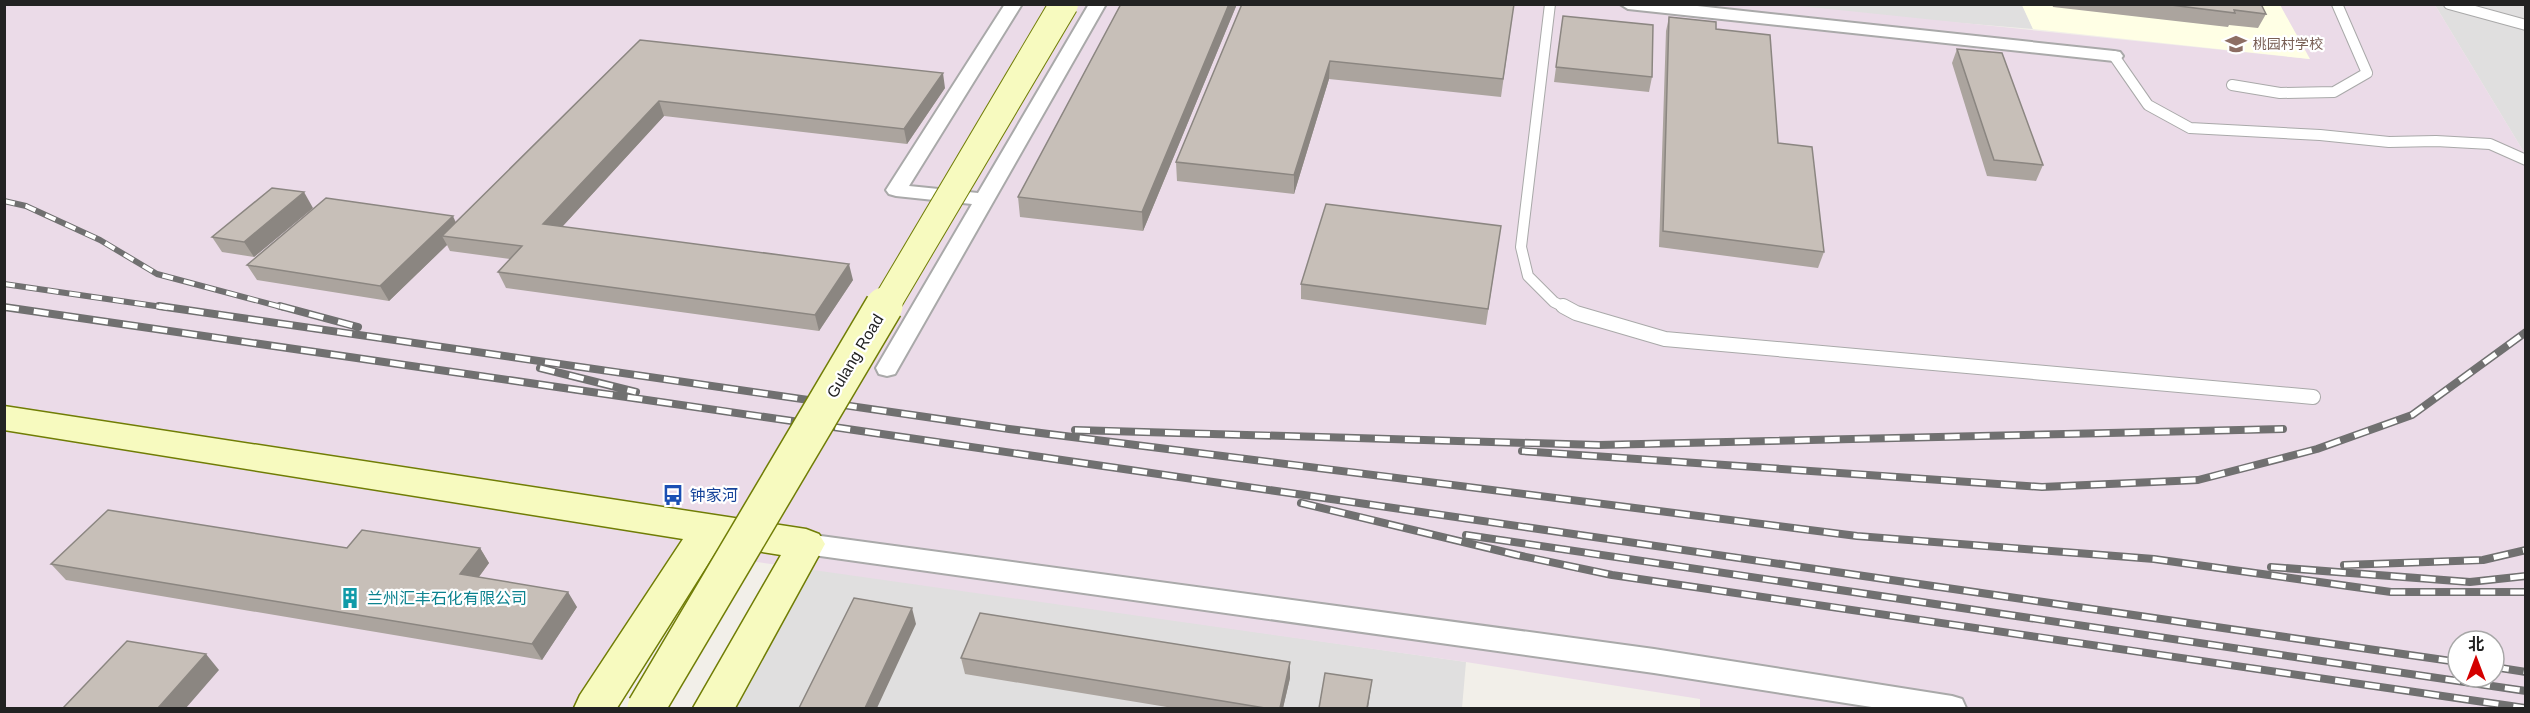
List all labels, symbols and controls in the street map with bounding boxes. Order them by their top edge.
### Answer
school or university icon: 桃园村学校 [2224,32,2248,56]
place label: 桃园村学校 [2253,36,2323,52]
street label: Gulang Road [823,311,887,401]
bus stop icon: 钟家河 [661,483,685,507]
place label: 钟家河 [690,487,738,504]
building icon: 兰州汇丰石化有限公司 [338,586,362,610]
place label: 兰州汇丰石化有限公司 [367,590,527,607]
north arrow [2446,629,2506,689]
text: 北 [2468,636,2484,653]

